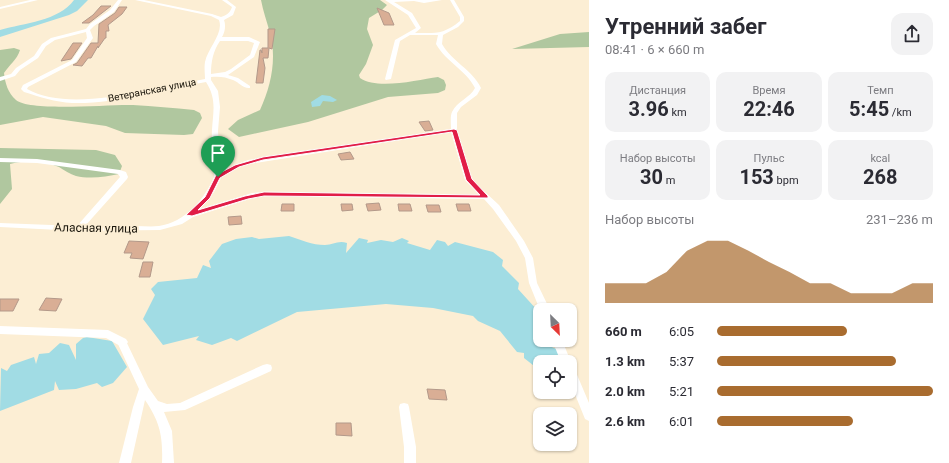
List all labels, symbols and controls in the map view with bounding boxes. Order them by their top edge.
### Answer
button: share [891,13,933,55]
text: Утренний забег [605,14,766,39]
text: 08:41 · 6 × 660 m [605,42,704,57]
street label: Ветеранская улица [107,76,197,104]
text: Дистанция [629,84,686,97]
text: Время [752,84,786,97]
text: Темп [867,84,894,97]
text: 3.96 [629,97,669,121]
text: 22:46 [743,97,795,121]
text: 5:45 [849,97,889,121]
text: km [669,106,687,119]
text: /km [889,106,912,119]
pin [201,136,235,177]
icon: arrive [207,142,229,164]
text: Набор высоты [620,152,696,165]
text: Пульс [754,152,784,165]
text: kcal [870,152,890,165]
text: 30 [640,165,663,189]
text: 153 [739,165,774,189]
text: 268 [863,165,898,189]
text: m [663,174,675,187]
text: bpm [774,174,799,187]
text: Набор высоты [605,212,694,227]
text: 231–236 m [866,212,933,227]
street label: Аласная улица [54,220,138,236]
north arrow [533,303,577,347]
map controls [533,303,577,451]
text: 660 m [605,324,642,339]
text: 6:05 [669,324,694,339]
text: 1.3 km [605,354,645,369]
text: 5:37 [669,354,694,369]
button: locate [533,355,577,399]
text: 2.0 km [605,384,645,399]
text: 5:21 [669,384,694,399]
button: layers [533,407,577,451]
text: 2.6 km [605,414,645,429]
text: 6:01 [669,414,694,429]

